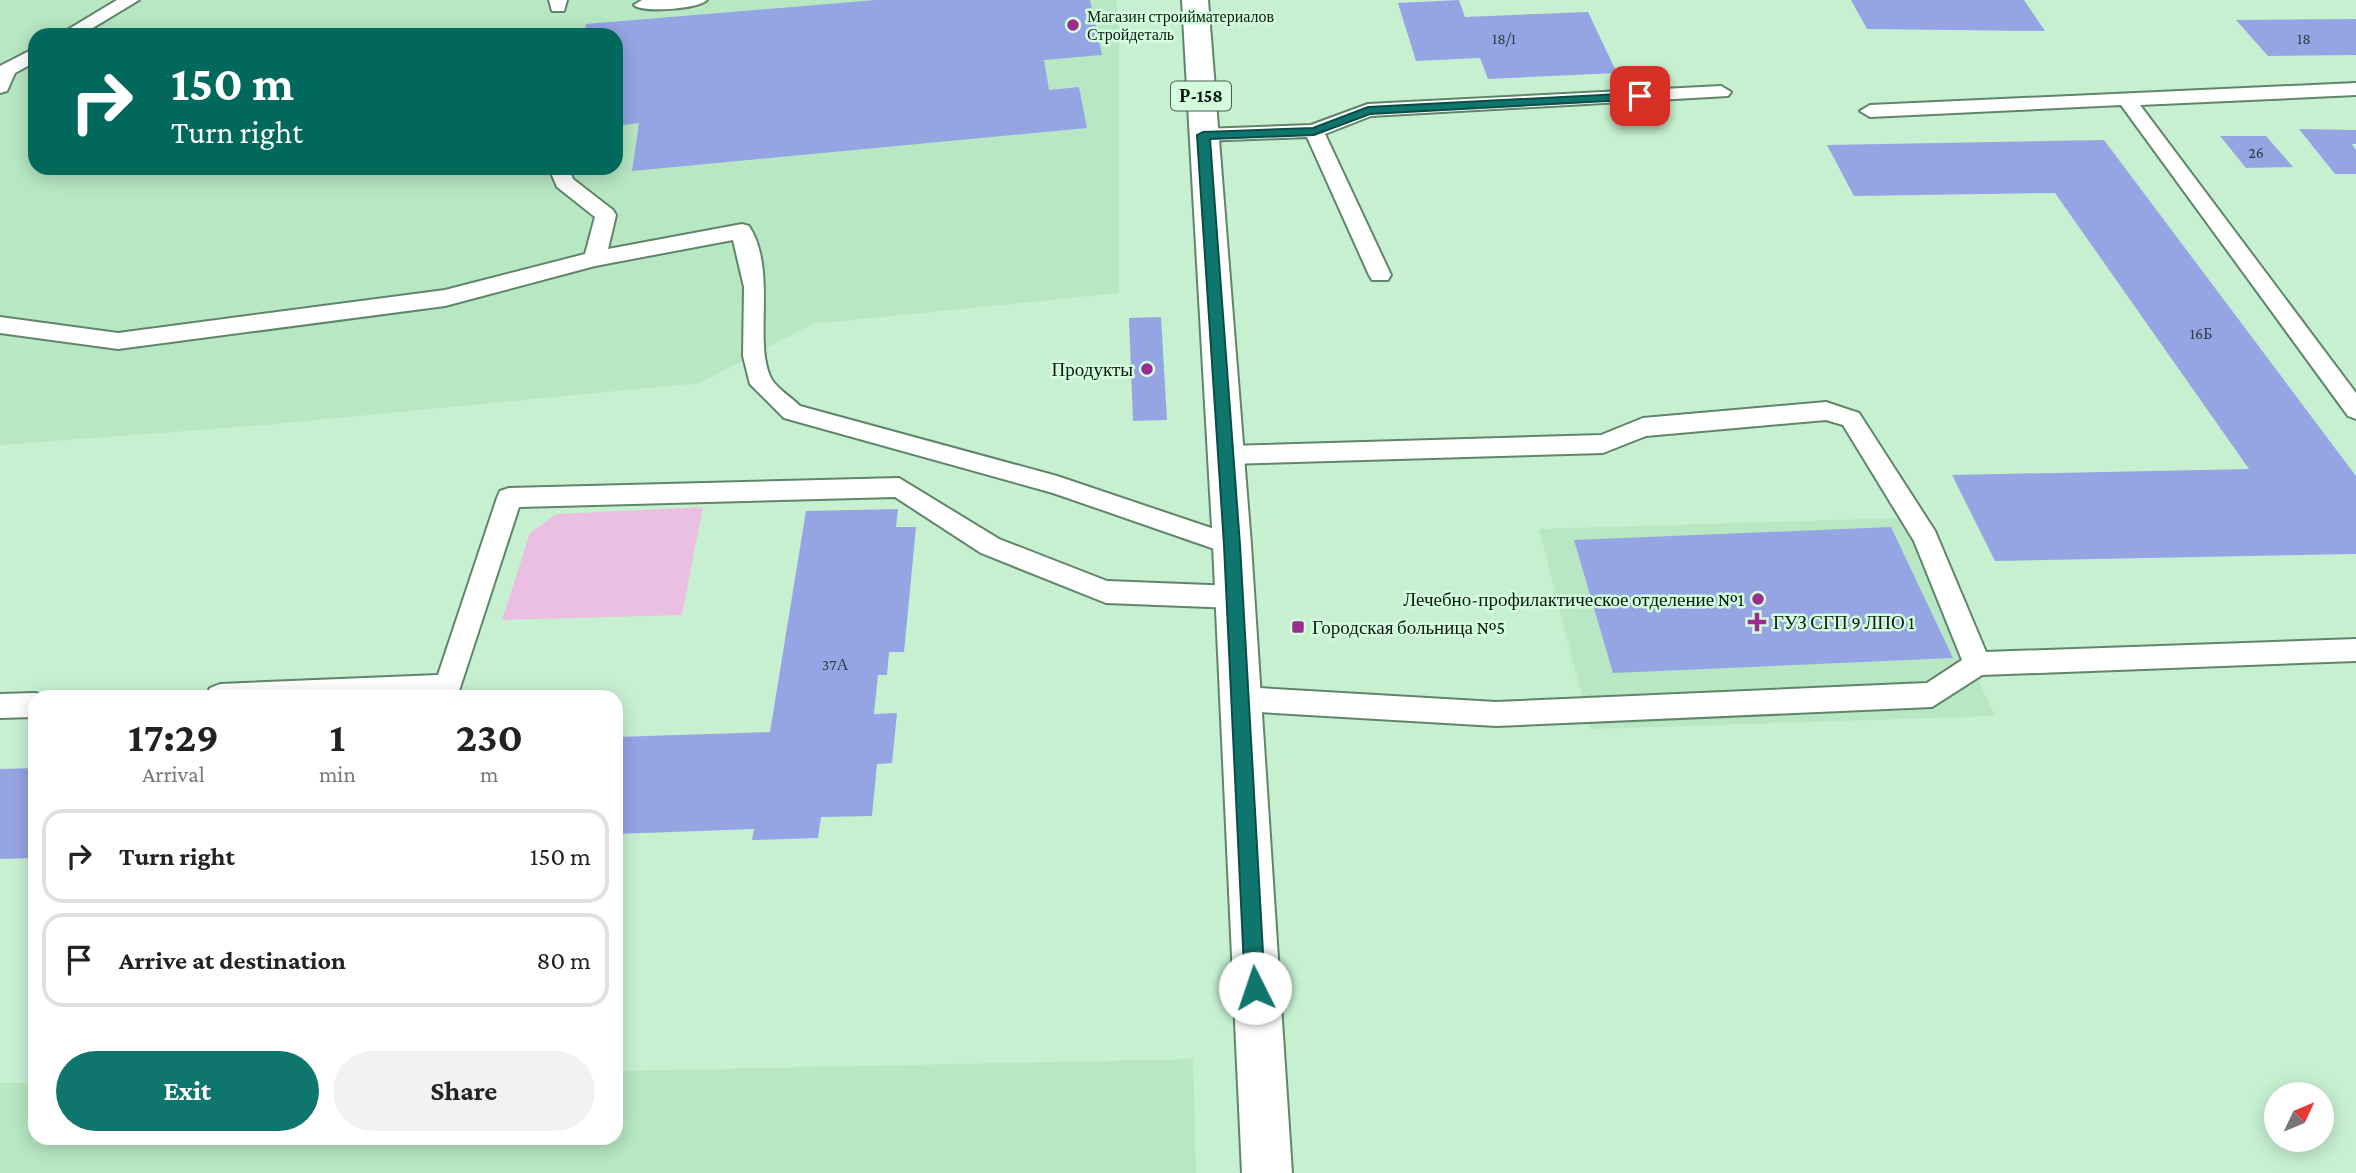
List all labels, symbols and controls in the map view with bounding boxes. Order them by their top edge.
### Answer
place label: Магазин строийматериалов Стройдеталь [1087,8,1274,44]
marker: Магазин строийматериалов Стройдеталь [1065,17,1081,33]
house number: 18/1 [1492,30,1516,47]
house number: 18 [2297,30,2311,47]
icon: right [56,56,147,147]
text: 150 m [171,56,294,111]
pin [1610,66,1670,126]
icon: arrive [1621,77,1659,115]
road number: Р-158 [1171,82,1231,110]
text: Turn right [171,114,303,150]
house number: 26 [2248,144,2264,161]
house number: 16Б [2190,325,2212,342]
place label: Продукты [1052,359,1133,380]
marker: Продукты [1139,361,1155,377]
place label: Лечебно-профилактическое отделение №1 [1403,589,1744,610]
marker: Лечебно-профилактическое отделение №1 [1750,591,1766,607]
marker: ГУЗ СГП 9 ЛПО 1 [1747,612,1767,632]
place label: ГУЗ СГП 9 ЛПО 1 [1773,612,1915,633]
place label: Городская больница №5 [1312,617,1505,638]
marker: Городская больница №5 [1290,619,1306,635]
house number: 37А [822,656,849,673]
text: 17:29 [128,713,219,760]
text: 1 [329,713,345,760]
text: 230 [456,713,523,760]
text: Arrival [142,761,205,787]
text: min [319,761,356,787]
text: m [480,761,499,787]
icon: right [60,837,98,875]
text: Turn right [119,842,235,871]
text: 150 m [530,842,591,871]
icon: arrive [60,941,98,979]
text: Arrive at destination [119,946,346,975]
text: 80 m [537,946,591,975]
position arrow [1218,951,1292,1025]
button: Exit [56,1051,319,1131]
button: Share [333,1051,595,1131]
north arrow [2264,1082,2334,1152]
map controls [2264,1082,2334,1152]

